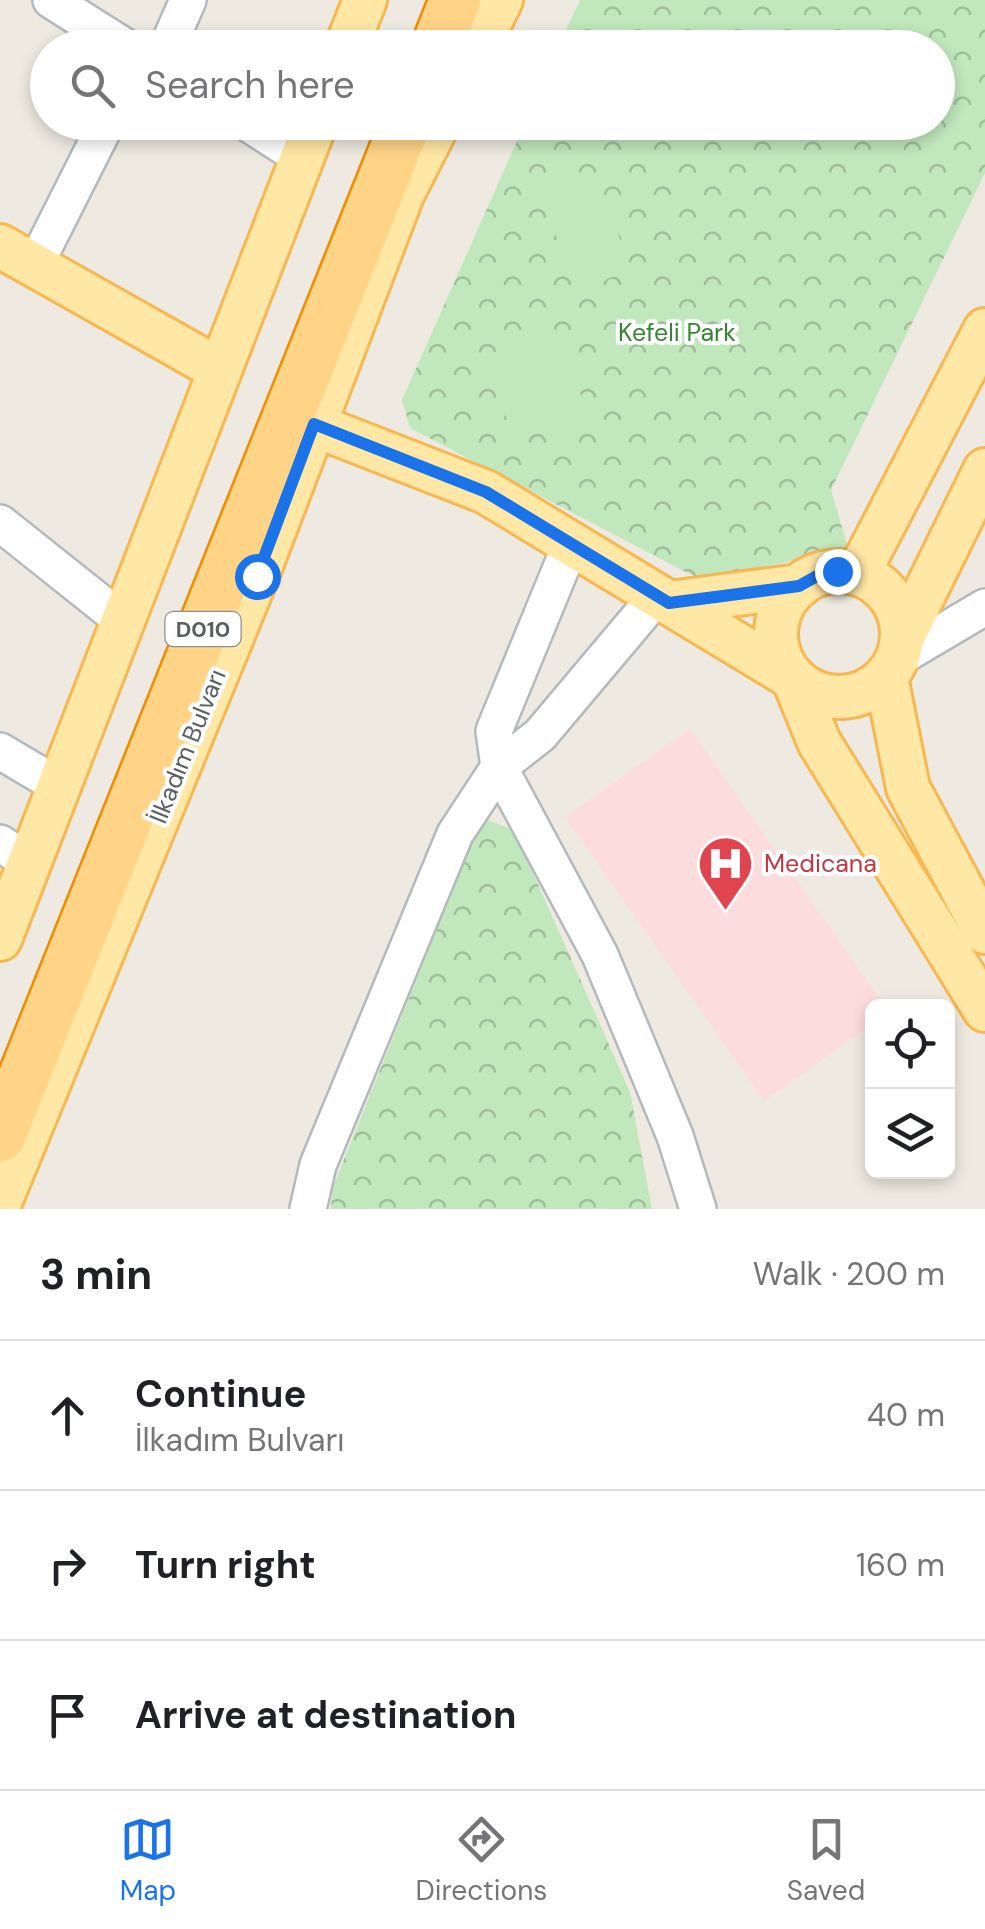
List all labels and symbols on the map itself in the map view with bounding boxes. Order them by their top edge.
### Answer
park label: Kefeli Park [618,316,736,349]
route end [815,549,861,595]
route start [235,554,281,600]
road number: D010 [166,612,240,646]
street label: İlkadım Bulvarı [142,664,233,828]
hospital icon: Medicana [695,833,755,912]
place label: Medicana [764,847,877,880]

